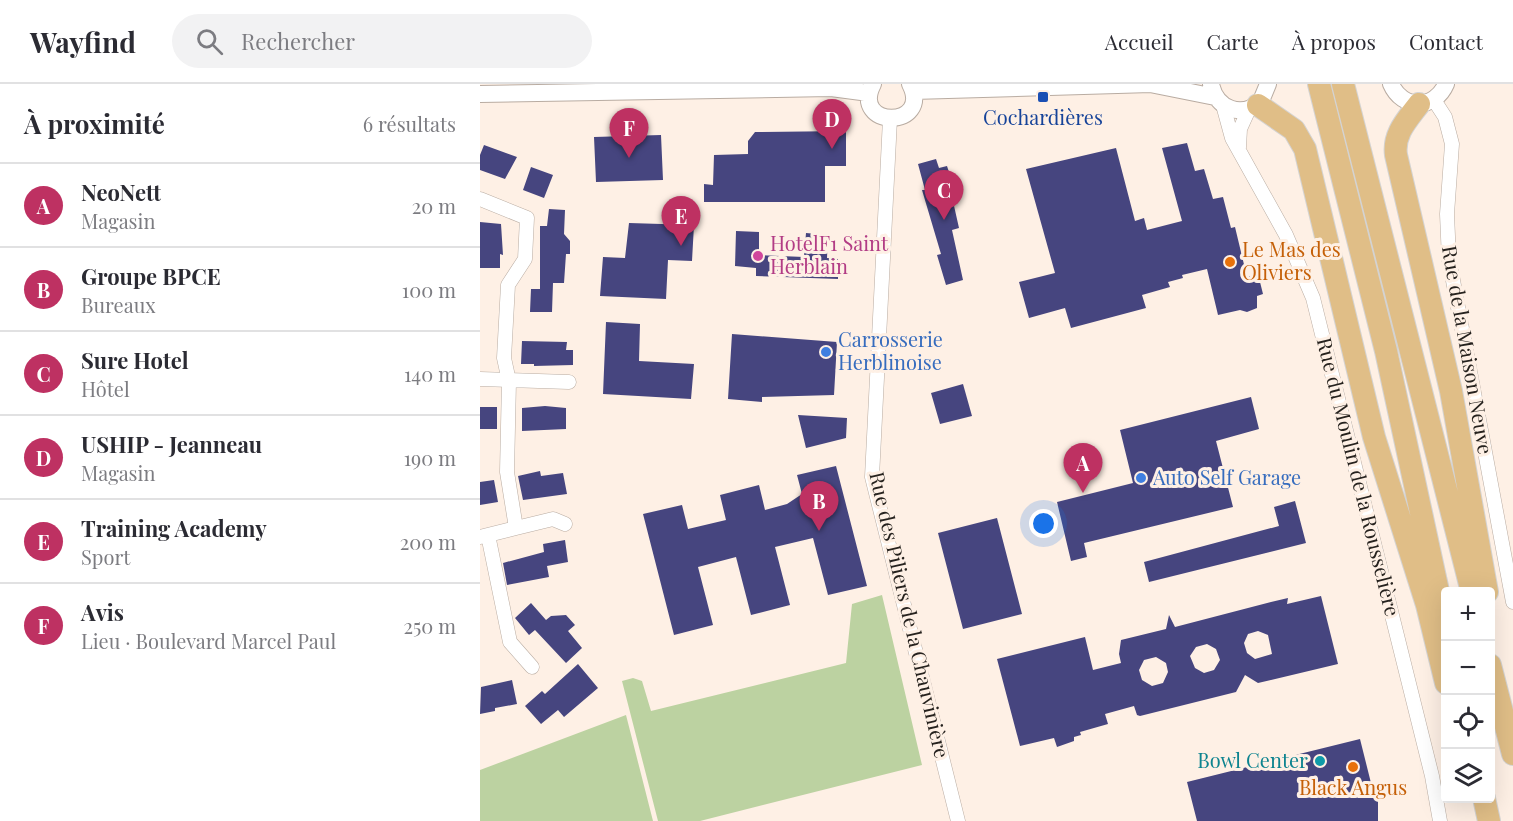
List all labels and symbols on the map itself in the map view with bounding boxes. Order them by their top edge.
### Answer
marker: Cochardières [1036,90,1050,104]
pin: D [812,100,852,149]
place label: Cochardières [983,103,1103,130]
pin: F [610,109,648,158]
pin: C [924,170,964,220]
pin: E [662,196,700,246]
place label: HotelF1 Saint Herblain [770,229,889,279]
place label: Le Mas des Oliviers [1242,235,1341,285]
street label: Rue de la Maison Neuve [1437,243,1500,456]
marker: HotelF1 Saint Herblain [751,249,765,263]
marker: Le Mas des Oliviers [1223,255,1237,269]
place label: Carrosserie Herblinoise [838,325,943,375]
street label: Rue du Moulin de la Rousselière [1312,334,1407,619]
marker: Carrosserie Herblinoise [819,345,833,359]
pin: A [1064,444,1102,493]
place label: Auto Self Garage [1152,463,1301,490]
street label: Rue des Piliers de la Chauvinière [864,469,957,761]
marker: Auto Self Garage [1134,471,1148,485]
pin: B [800,482,838,531]
your location [1029,509,1058,538]
place label: Bowl Center [1197,746,1308,773]
marker: Bowl Center [1313,754,1327,768]
marker: Black Angus [1346,760,1360,774]
place label: Black Angus [1299,773,1407,800]

